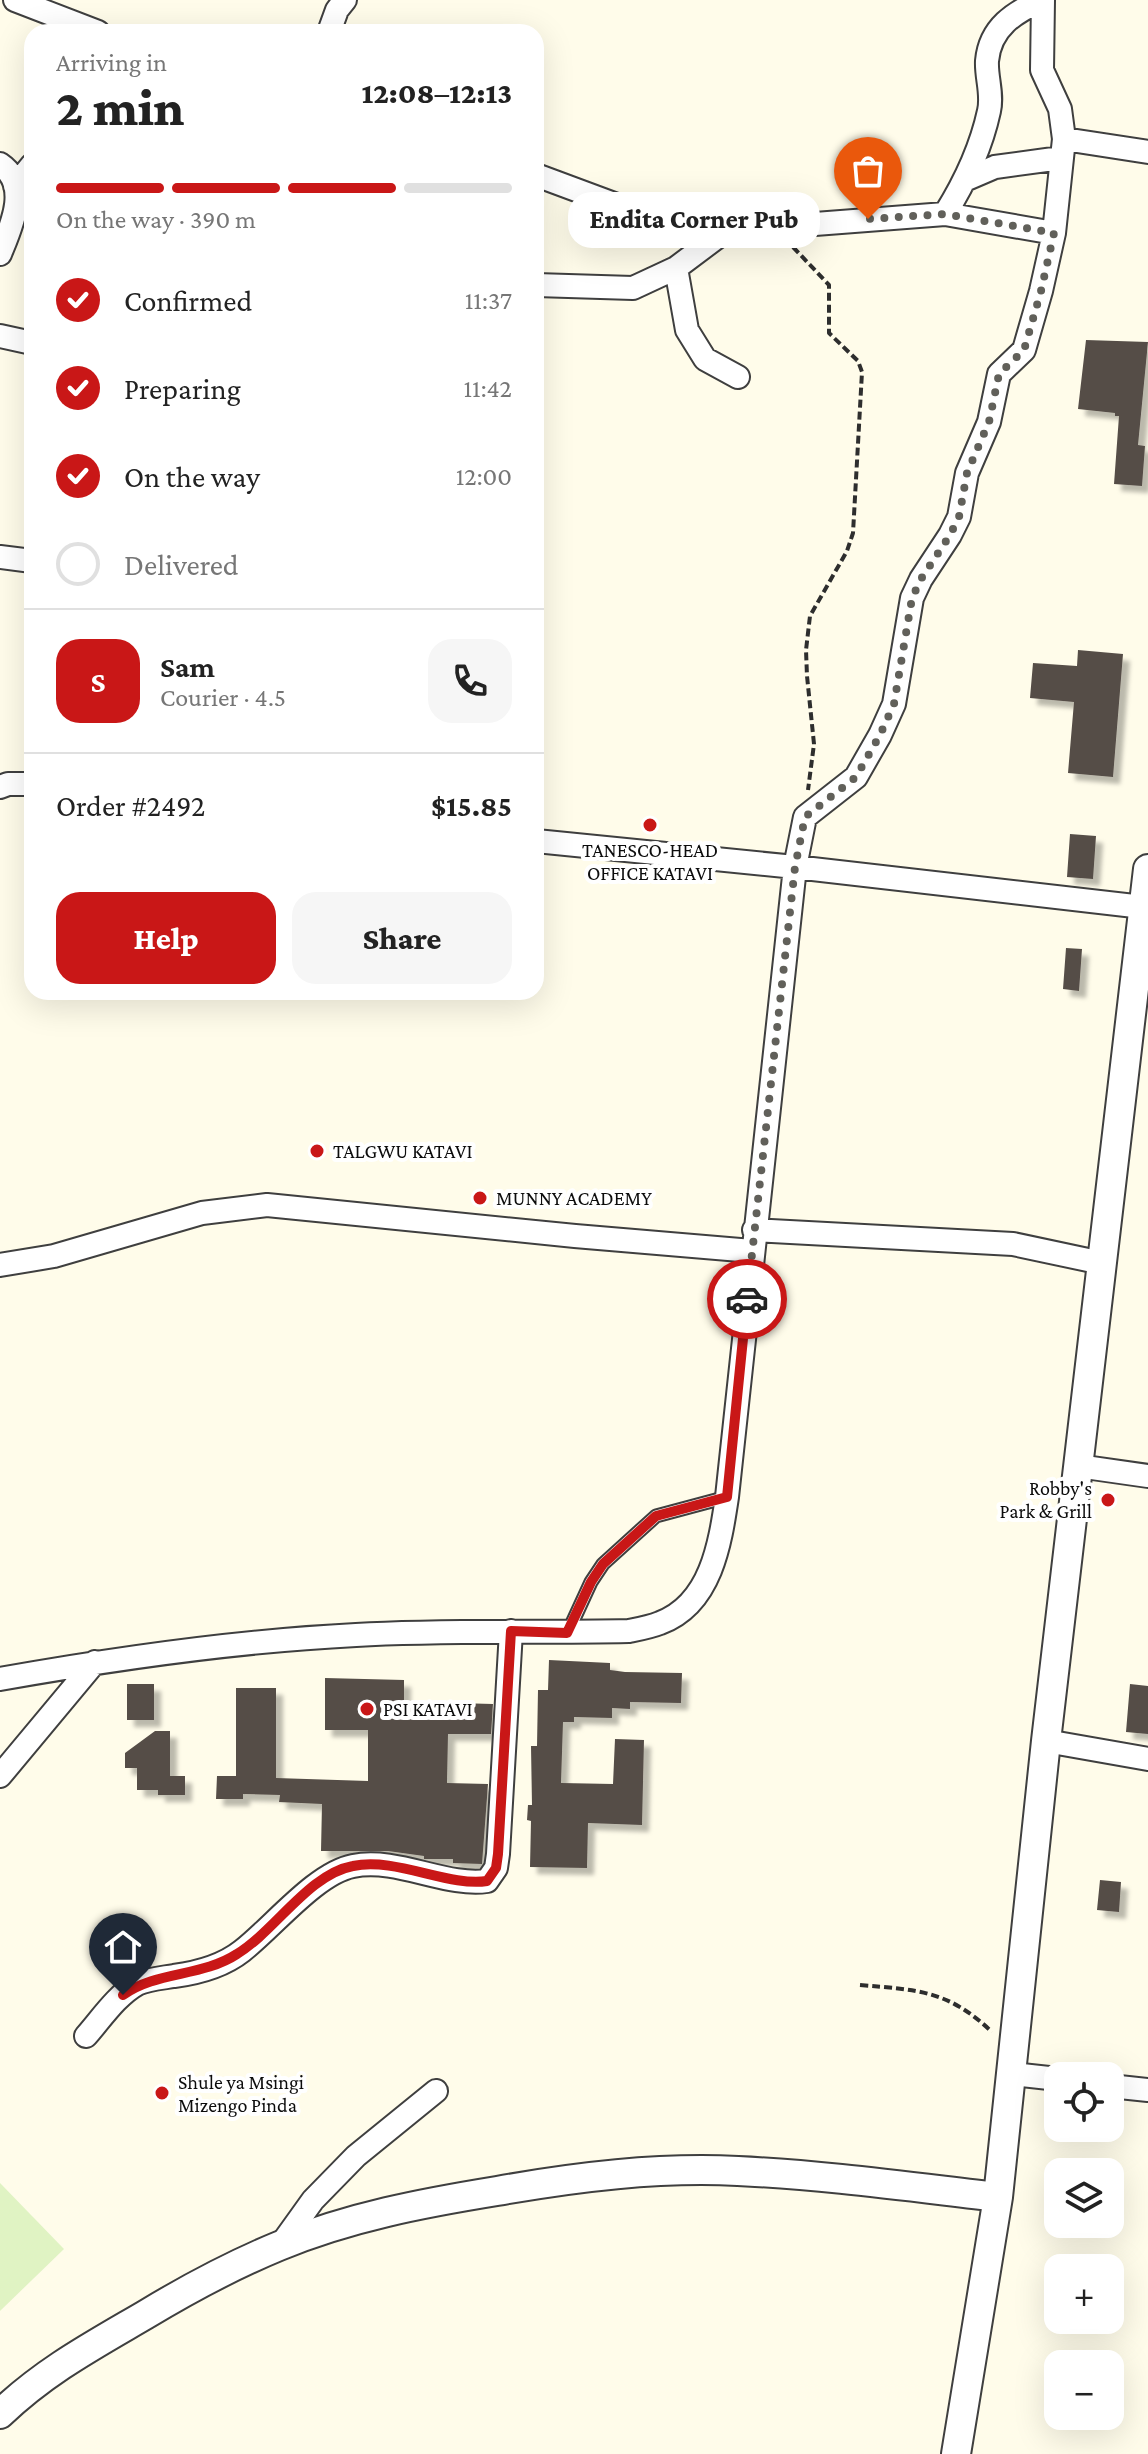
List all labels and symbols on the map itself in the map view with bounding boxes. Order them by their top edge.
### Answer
pin [834,137,902,219]
callout: Endita Corner Pub [568,191,820,247]
marker: TANESCO-HEAD OFFICE KATAVI [641,816,659,834]
place label: TANESCO-HEAD OFFICE KATAVI [582,839,718,884]
place label: TALGWU KATAVI [333,1140,473,1162]
marker: TALGWU KATAVI [308,1142,326,1160]
place label: MUNNY ACADEMY [496,1187,652,1209]
marker: MUNNY ACADEMY [471,1189,489,1207]
courier [707,1259,787,1339]
place label: Robby's Park & Grill [1000,1477,1092,1522]
marker: Robby's Park & Grill [1099,1491,1117,1509]
place label: PSI KATAVI [383,1698,473,1720]
marker: PSI KATAVI [358,1700,376,1718]
pin [89,1913,157,1995]
place label: Shule ya Msingi Mizengo Pinda [178,2071,304,2117]
marker: Shule ya Msingi Mizengo Pinda [153,2084,171,2102]

